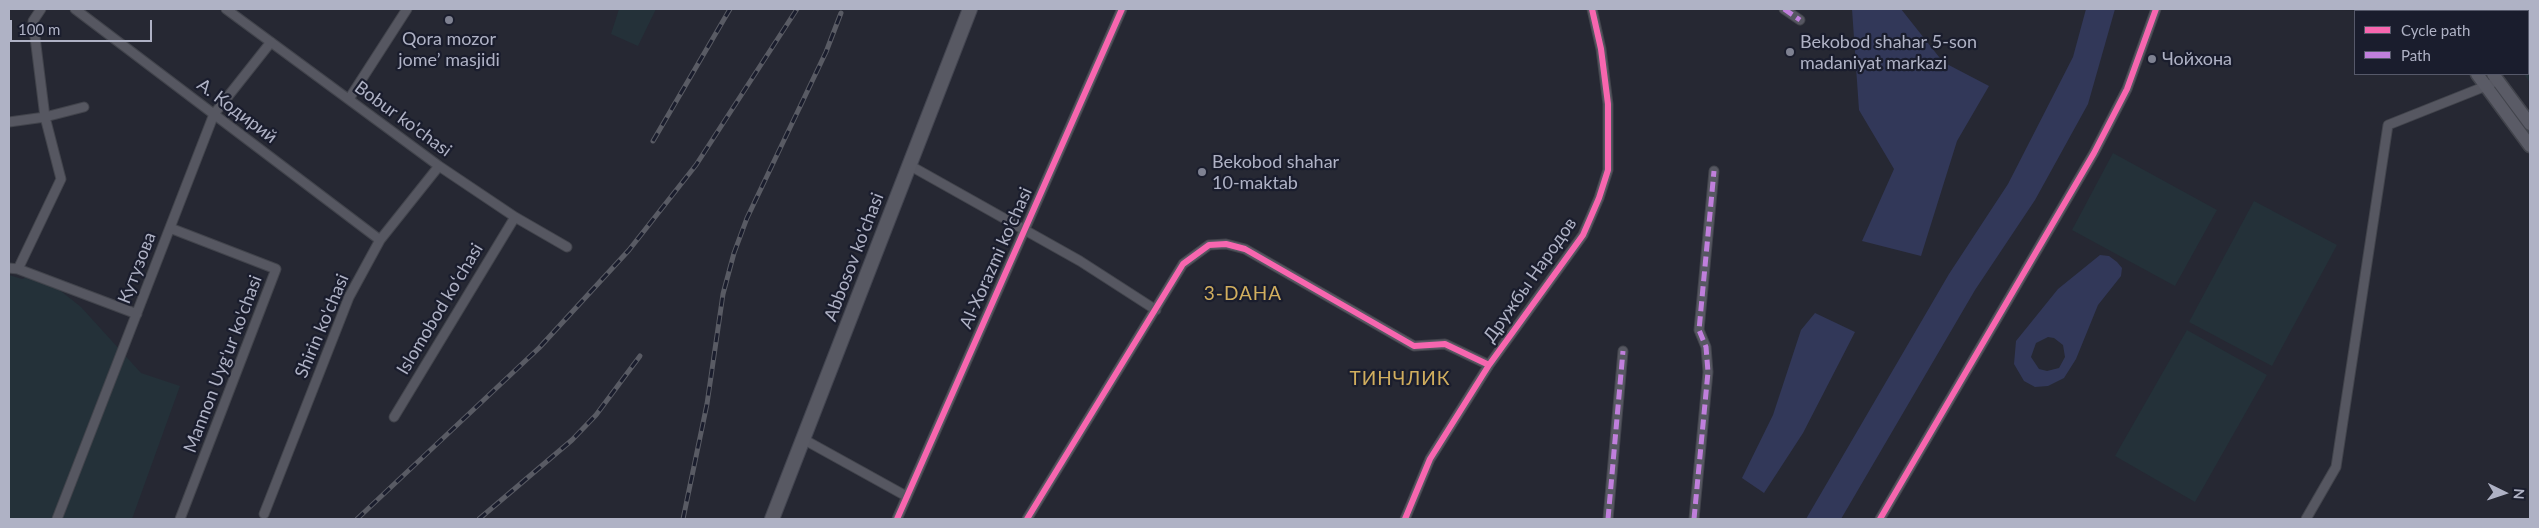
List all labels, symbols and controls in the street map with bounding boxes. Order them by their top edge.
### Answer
scale bar [12,10,155,42]
legend [2354,10,2529,75]
marker: Qora mozor jome’ masjidi [443,14,455,26]
text: 100 m [18,20,60,38]
text: Cycle path [2401,21,2470,39]
place label: Qora mozor jome’ masjidi [398,28,500,70]
place label: Bekobod shahar 5-son madaniyat markazi [1800,31,1977,74]
marker: Bekobod shahar 5-son madaniyat markazi [1784,46,1796,58]
text: Path [2401,46,2431,64]
place label: Чойхона [2162,48,2232,70]
marker: Чойхона [2146,53,2158,65]
street label: А. Кодирий [193,74,281,148]
street label: Bobur ko'chasi [350,77,456,161]
place label: Bekobod shahar 10-maktab [1212,151,1339,193]
marker: Bekobod shahar 10-maktab [1196,166,1208,178]
street label: Al-Xorazmi ko'chasi [955,184,1037,332]
street label: Abbosov ko'chasi [820,190,888,324]
street label: Дружбы Народов [1479,213,1581,347]
street label: Кутузова [113,229,161,307]
street label: Islomobod koʻchasi [392,239,488,379]
street label: Shirin ko'chasi [290,271,354,381]
street label: Mannon Uyg'ur ko'chasi [179,272,267,456]
district label: 3-DAHA [1203,283,1283,305]
district label: ТИНЧЛИК [1349,368,1451,390]
north arrow [2479,468,2529,518]
text: N [2511,488,2528,500]

